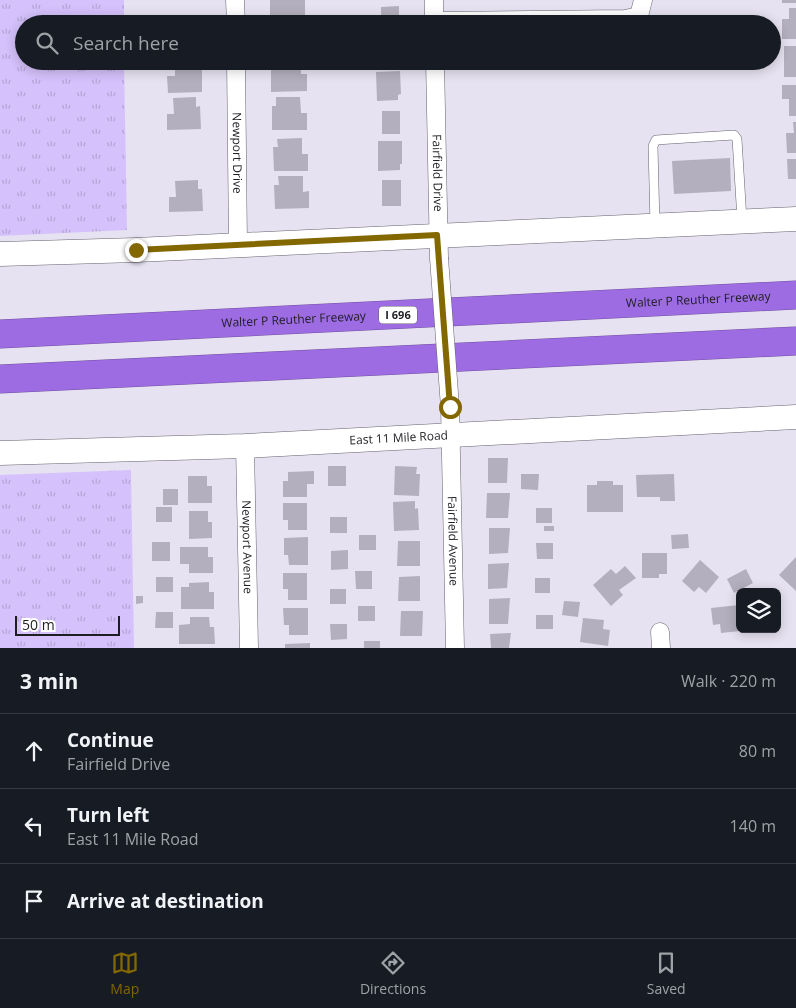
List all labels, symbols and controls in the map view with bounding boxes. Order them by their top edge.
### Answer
search box [15,15,781,70]
icon: search [33,29,61,57]
text: Search here [73,30,179,56]
street label: Newport Drive [229,112,246,194]
street label: Fairfield Drive [428,134,447,212]
route end [125,239,148,262]
street label: Walter P Reuther Freeway [625,287,772,311]
road number: I 696 [379,306,417,324]
street label: Walter P Reuther Freeway [221,307,367,331]
route start [439,396,462,419]
street label: East 11 Mile Road [349,426,448,448]
street label: Fairfield Avenue [444,496,463,586]
street label: Newport Avenue [238,500,257,594]
map controls [736,588,781,633]
button: layers [736,588,781,633]
scale bar [15,613,120,636]
text: 50 m [22,615,55,634]
text: 3 min [20,667,78,695]
text: Walk · 220 m [681,670,776,692]
text: Continue [67,727,154,753]
icon: ahead [20,737,48,765]
text: 80 m [739,740,776,762]
text: Fairfield Drive [67,753,170,775]
text: Turn left [67,802,149,828]
icon: left [20,812,48,840]
text: 140 m [730,815,776,837]
text: East 11 Mile Road [67,828,199,850]
icon: arrive [20,887,48,915]
text: Arrive at destination [67,888,264,914]
tab: Map [110,949,139,998]
tab: Directions [360,949,426,998]
tab: Saved [647,949,686,998]

